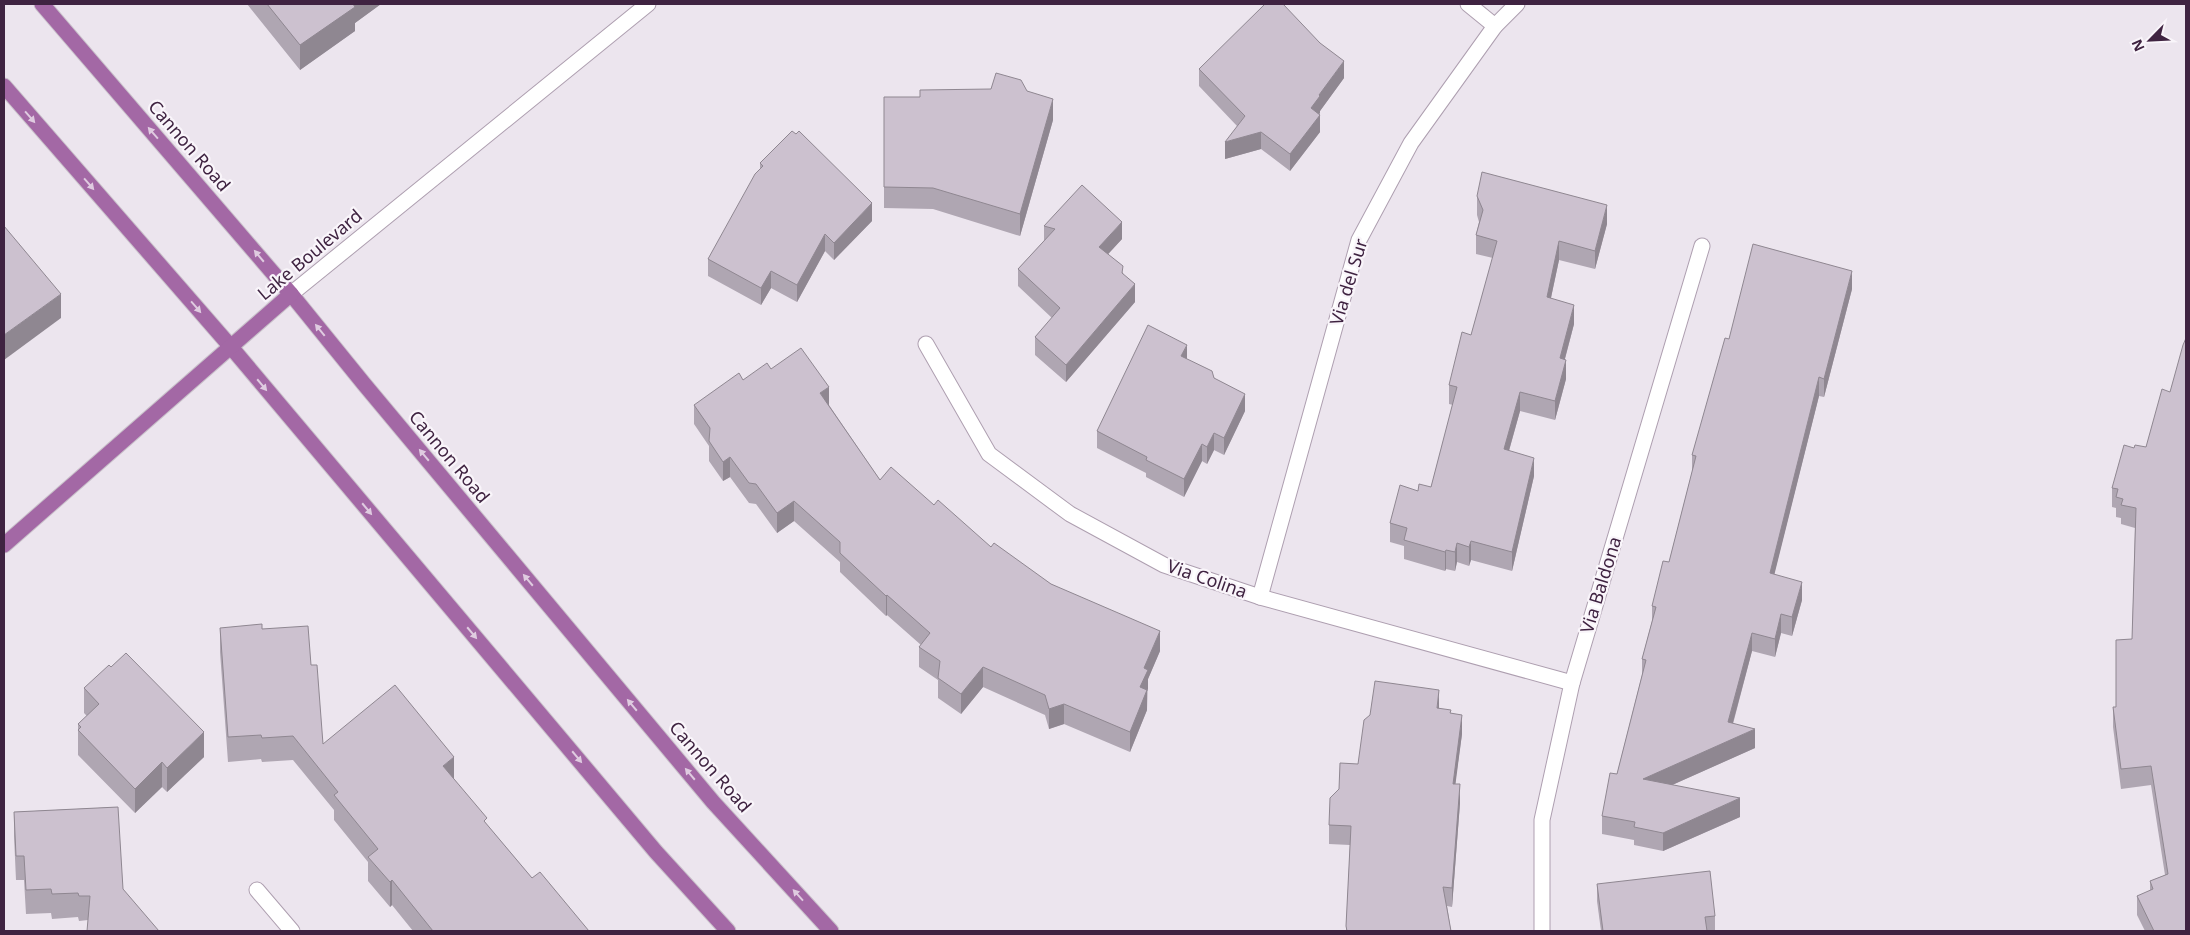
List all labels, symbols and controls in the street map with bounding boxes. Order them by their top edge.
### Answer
north arrow [2125,15,2175,65]
text: N [2127,36,2149,55]
street label: Cannon Road [143,95,236,196]
one-way arrow [25,110,36,123]
one-way arrow [148,127,159,140]
one-way arrow [83,178,94,190]
street label: Lake Boulevard [252,203,367,305]
street label: Via del Sur [1324,235,1373,328]
one-way arrow [254,250,265,263]
one-way arrow [190,300,201,313]
one-way arrow [315,324,326,337]
one-way arrow [257,378,268,391]
street label: Cannon Road [404,405,495,508]
one-way arrow [418,449,429,462]
one-way arrow [361,503,372,515]
street label: Via Baldona [1574,533,1626,636]
street label: Via Colina [1164,553,1250,603]
one-way arrow [523,574,534,586]
one-way arrow [466,627,477,639]
one-way arrow [627,698,638,711]
street label: Cannon Road [664,716,757,817]
one-way arrow [571,751,582,763]
one-way arrow [685,768,696,780]
one-way arrow [792,890,804,902]

